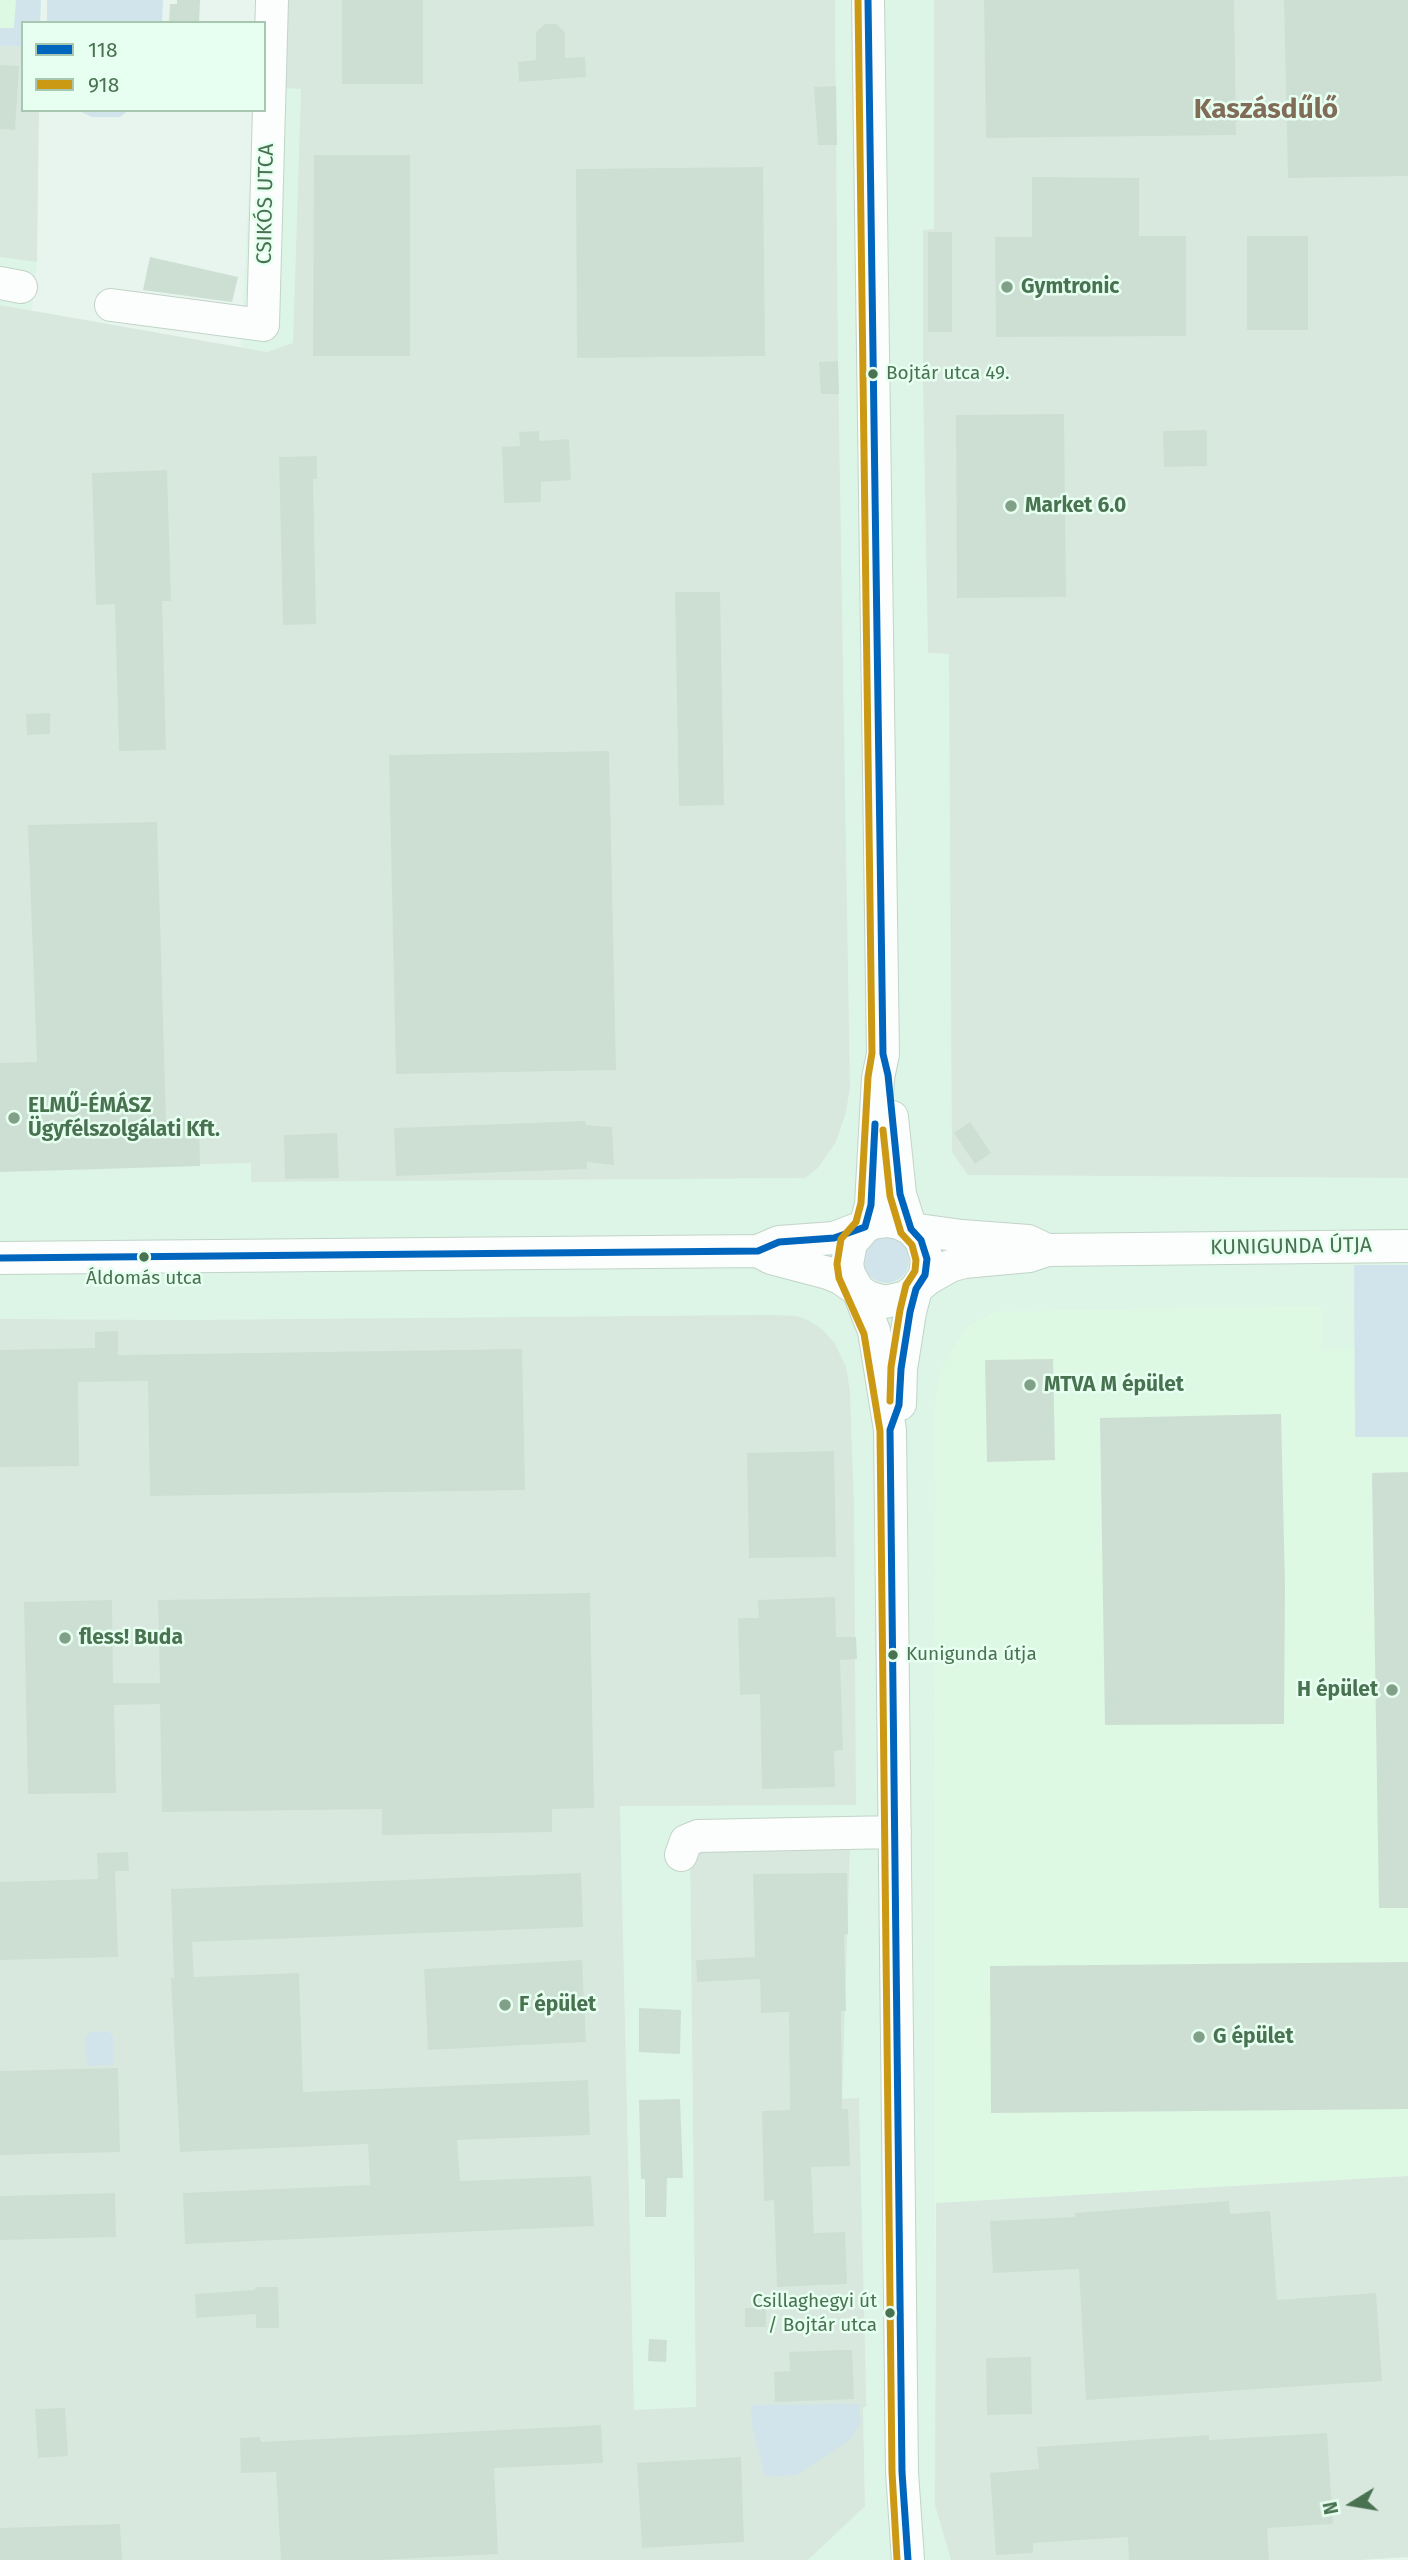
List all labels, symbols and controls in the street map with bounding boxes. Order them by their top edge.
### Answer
legend [21,21,266,112]
text: 118 [88,37,117,63]
text: 918 [88,72,119,98]
district label: Kaszásdűlő [1194,93,1338,127]
street label: CSIKÓS UTCA [252,143,280,265]
place label: Gymtronic [1021,274,1119,300]
marker: Gymtronic [999,279,1015,295]
place label: Bojtár utca 49. [886,363,1010,385]
marker: Bojtár utca 49. [866,367,880,381]
place label: Market 6.0 [1025,493,1126,519]
marker: Market 6.0 [1003,498,1019,514]
place label: ELMŰ-ÉMÁSZ Ügyfélszolgálati Kft. [28,1093,220,1143]
marker: ELMŰ-ÉMÁSZ Ügyfélszolgálati Kft. [6,1110,22,1126]
street label: KUNIGUNDA ÚTJA [1210,1233,1372,1261]
marker: Áldomás utca [137,1250,151,1264]
place label: Áldomás utca [86,1268,202,1290]
place label: MTVA M épület [1044,1372,1184,1398]
marker: MTVA M épület [1022,1377,1038,1393]
place label: fless! Buda [79,1625,183,1651]
marker: fless! Buda [57,1630,73,1646]
place label: Kunigunda útja [906,1644,1037,1666]
marker: Kunigunda útja [886,1648,900,1662]
place label: H épület [1297,1677,1378,1703]
marker: H épület [1384,1682,1400,1698]
place label: F épület [519,1992,596,2018]
marker: F épület [497,1997,513,2013]
place label: G épület [1213,2024,1293,2050]
marker: G épület [1191,2029,1207,2045]
place label: Csillaghegyi út / Bojtár utca [752,2291,877,2335]
marker: Csillaghegyi út / Bojtár utca [883,2306,897,2320]
north arrow [1317,2469,1387,2539]
text: N [1318,2500,1343,2516]

